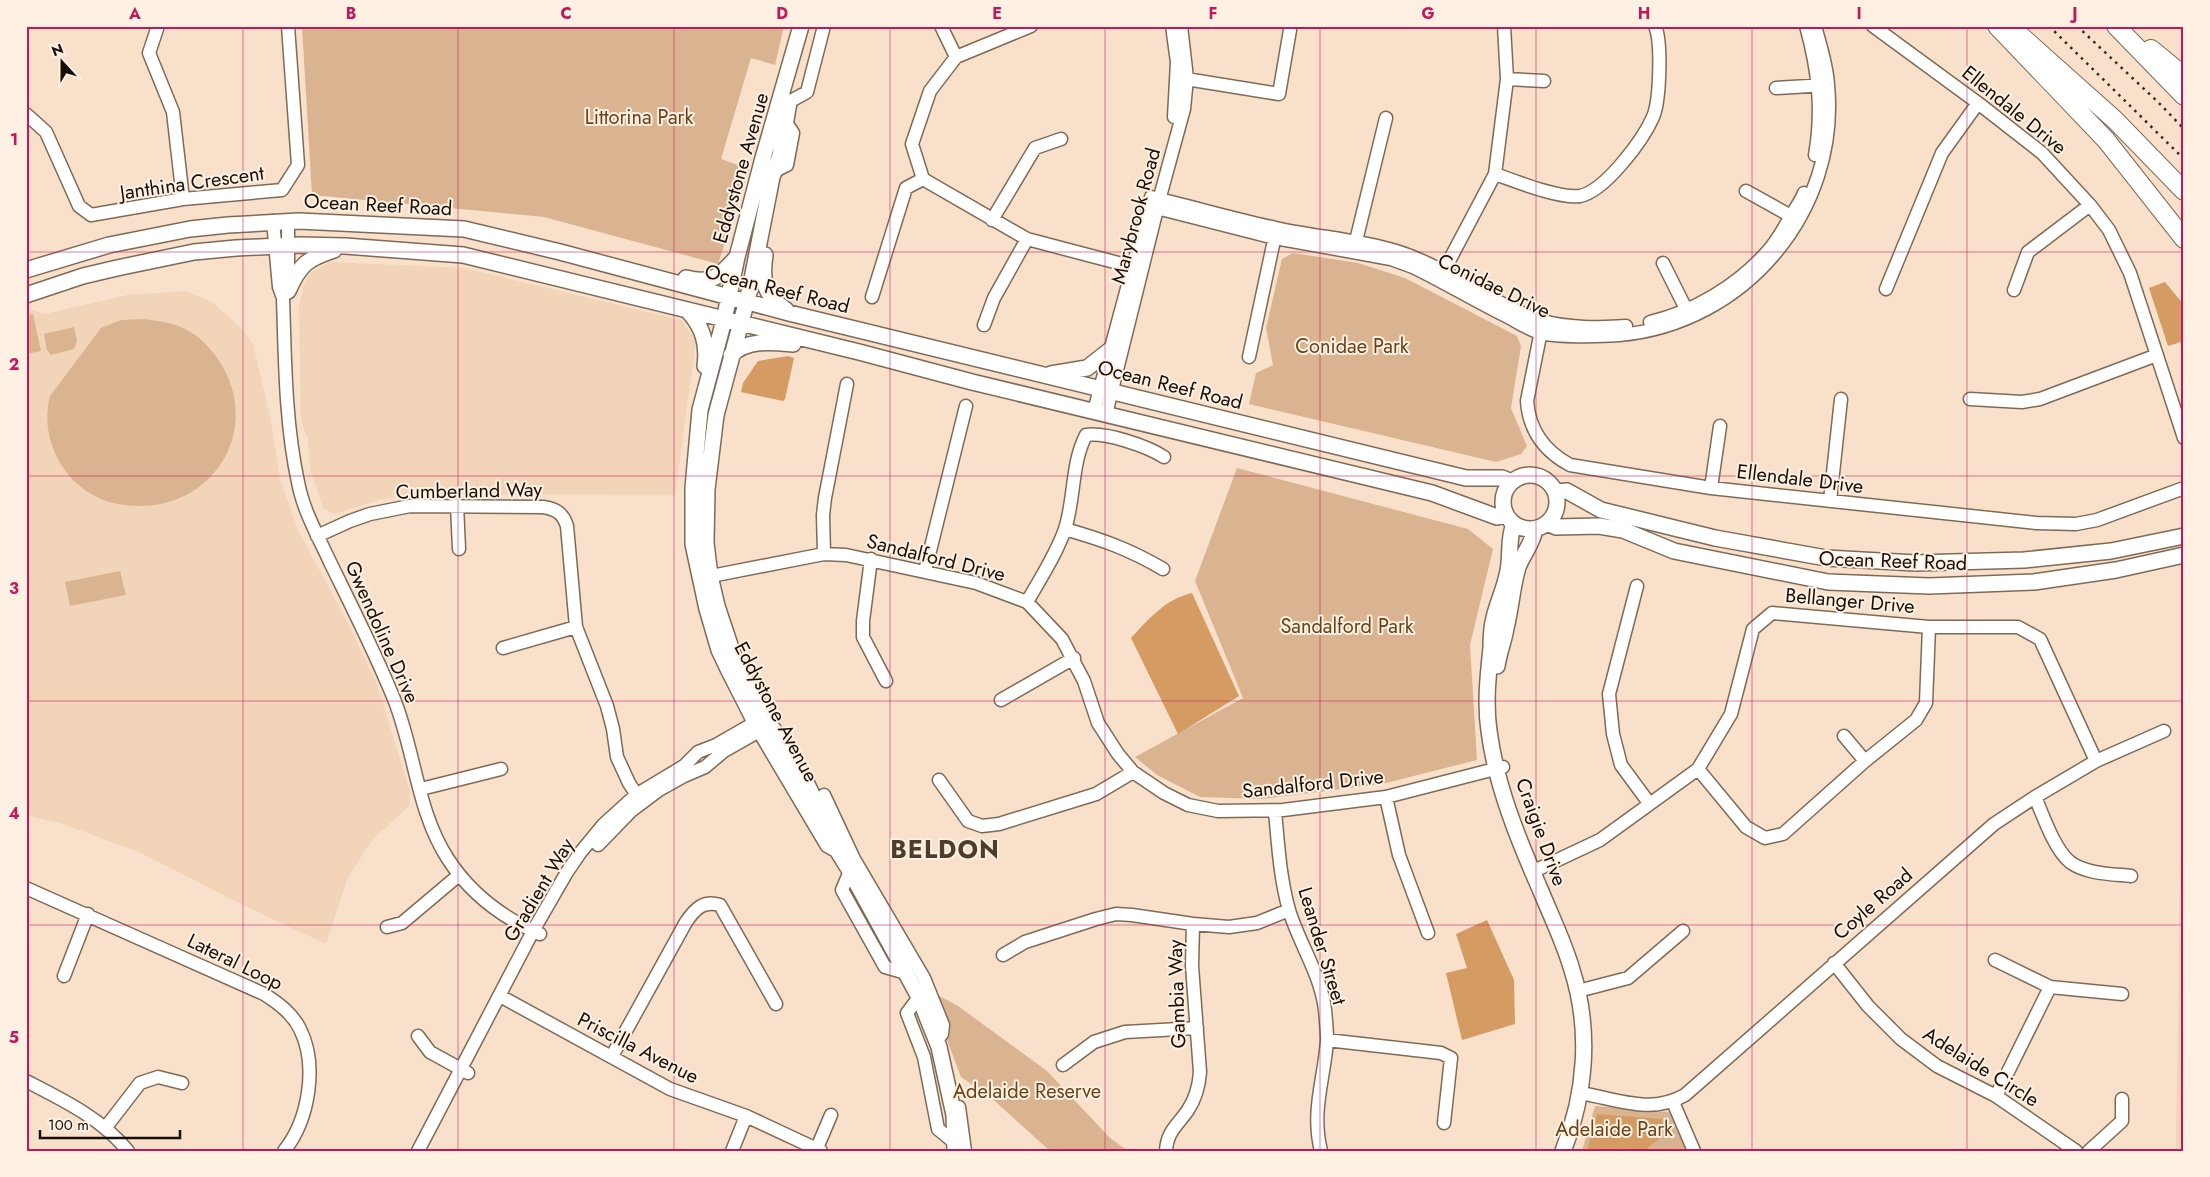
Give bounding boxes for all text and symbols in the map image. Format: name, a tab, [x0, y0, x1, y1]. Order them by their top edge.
text: A	[128, 2, 141, 25]
text: B	[346, 2, 356, 25]
text: C	[560, 2, 572, 25]
text: D	[776, 2, 788, 25]
text: E	[992, 2, 1002, 25]
text: F	[1209, 2, 1217, 25]
text: G	[1421, 2, 1435, 25]
text: H	[1638, 2, 1650, 25]
text: I	[1856, 2, 1862, 25]
text: J	[2069, 2, 2078, 25]
north arrow	[38, 38, 88, 88]
text: N	[49, 39, 66, 61]
street label: Ellendale Drive	[1955, 59, 2073, 161]
street label: Eddystone Avenue	[706, 89, 776, 247]
park label: Littorina Park	[585, 103, 693, 132]
text: 1	[10, 128, 18, 151]
street label: Marybrook Road	[1104, 145, 1168, 287]
street label: Janthina Crescent	[115, 159, 266, 208]
street label: Ocean Reef Road	[303, 187, 453, 223]
street label: Conidae Drive	[1433, 246, 1555, 326]
street label: Ocean Reef Road	[701, 257, 853, 321]
park label: Conidae Park	[1295, 332, 1409, 361]
text: 2	[9, 353, 19, 376]
street label: Ocean Reef Road	[1094, 353, 1246, 417]
street label: Ellendale Drive	[1735, 457, 1865, 501]
street label: Cumberland Way	[395, 475, 543, 507]
street label: Sandalford Drive	[864, 527, 1008, 589]
street label: Ocean Reef Road	[1818, 544, 1968, 578]
street label: Gwendoline Drive	[338, 556, 426, 708]
text: 3	[9, 577, 19, 600]
street label: Bellanger Drive	[1784, 581, 1916, 621]
park label: Sandalford Park	[1280, 612, 1414, 641]
street label: Eddystone Avenue	[727, 637, 825, 787]
street label: Sandalford Drive	[1241, 762, 1385, 806]
street label: Craigie Drive	[1508, 774, 1574, 890]
text: 4	[8, 802, 20, 825]
district label: BELDON	[890, 831, 1000, 867]
street label: Gradient Way	[497, 833, 581, 947]
street label: Coyle Road	[1827, 861, 1919, 947]
street label: Leander Street	[1290, 884, 1354, 1009]
street label: Lateral Loop	[182, 926, 288, 998]
street label: Gambia Way	[1161, 939, 1193, 1049]
street label: Priscilla Avenue	[572, 1005, 704, 1091]
street label: Adelaide Circle	[1917, 1020, 2045, 1114]
text: 5	[9, 1026, 19, 1049]
park label: Adelaide Reserve	[953, 1077, 1101, 1106]
scale bar	[40, 1107, 180, 1139]
text: 100 m	[48, 1114, 89, 1136]
park label: Adelaide Park	[1555, 1115, 1673, 1144]

